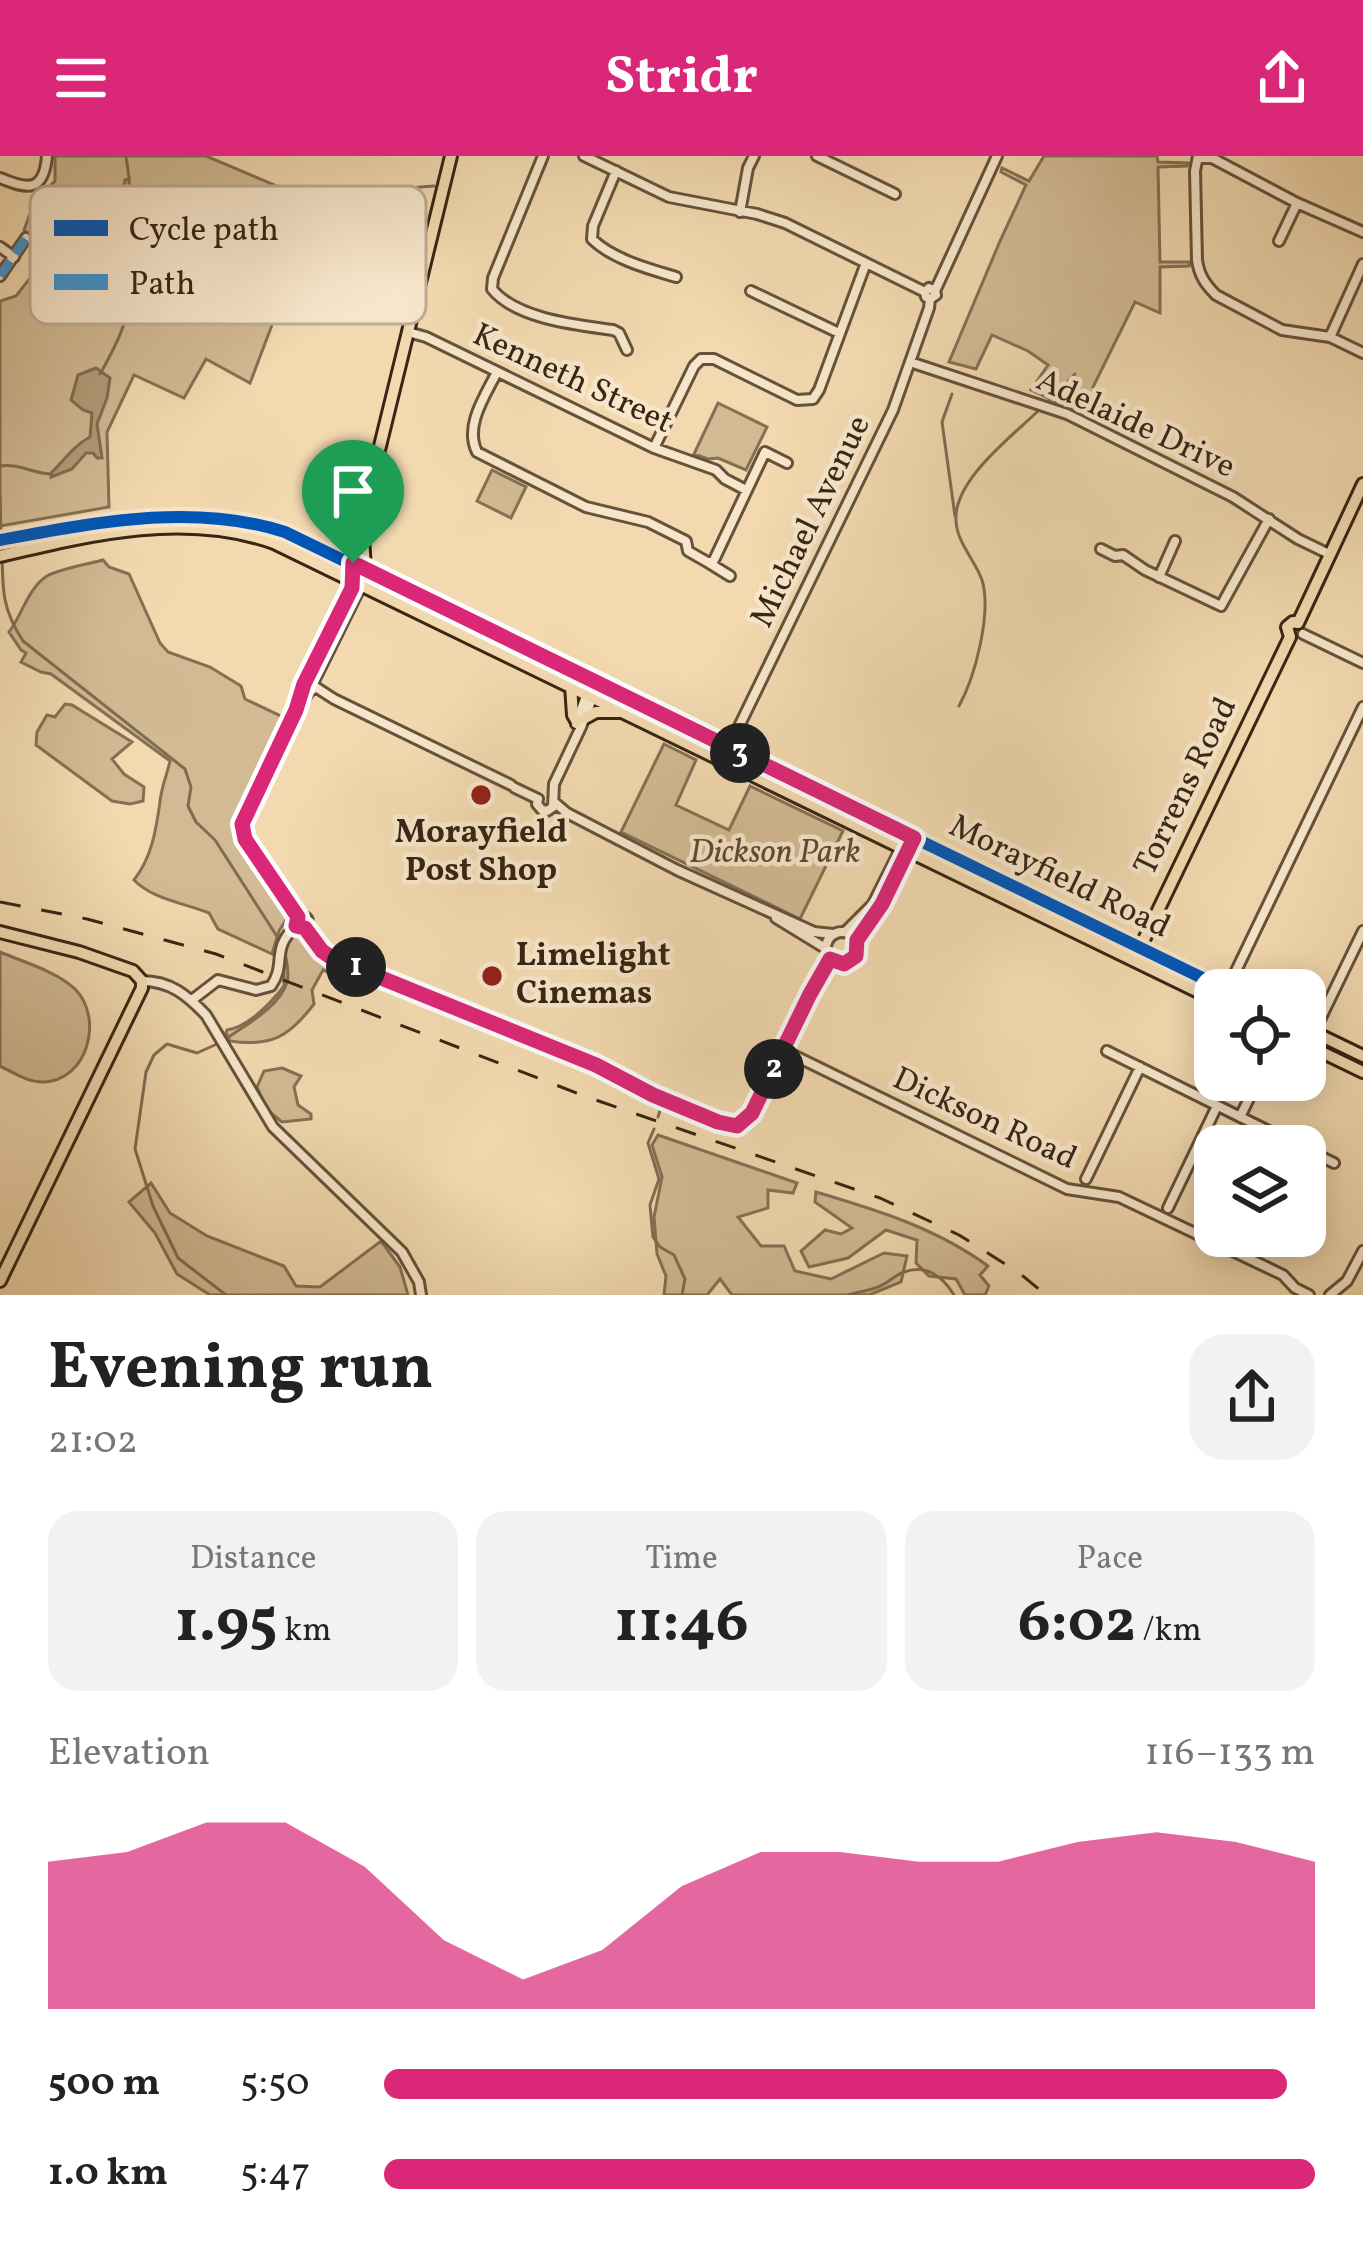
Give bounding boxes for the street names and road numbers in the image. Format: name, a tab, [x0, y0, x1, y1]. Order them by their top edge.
street label: Kenneth Street	[464, 313, 680, 447]
street label: Adelaide Drive	[1028, 359, 1242, 491]
street label: Michael Avenue	[741, 408, 883, 636]
street label: Torrens Road	[1124, 690, 1250, 884]
street label: Morayfield Road	[941, 805, 1177, 951]
street label: Dickson Road	[884, 1057, 1084, 1183]

